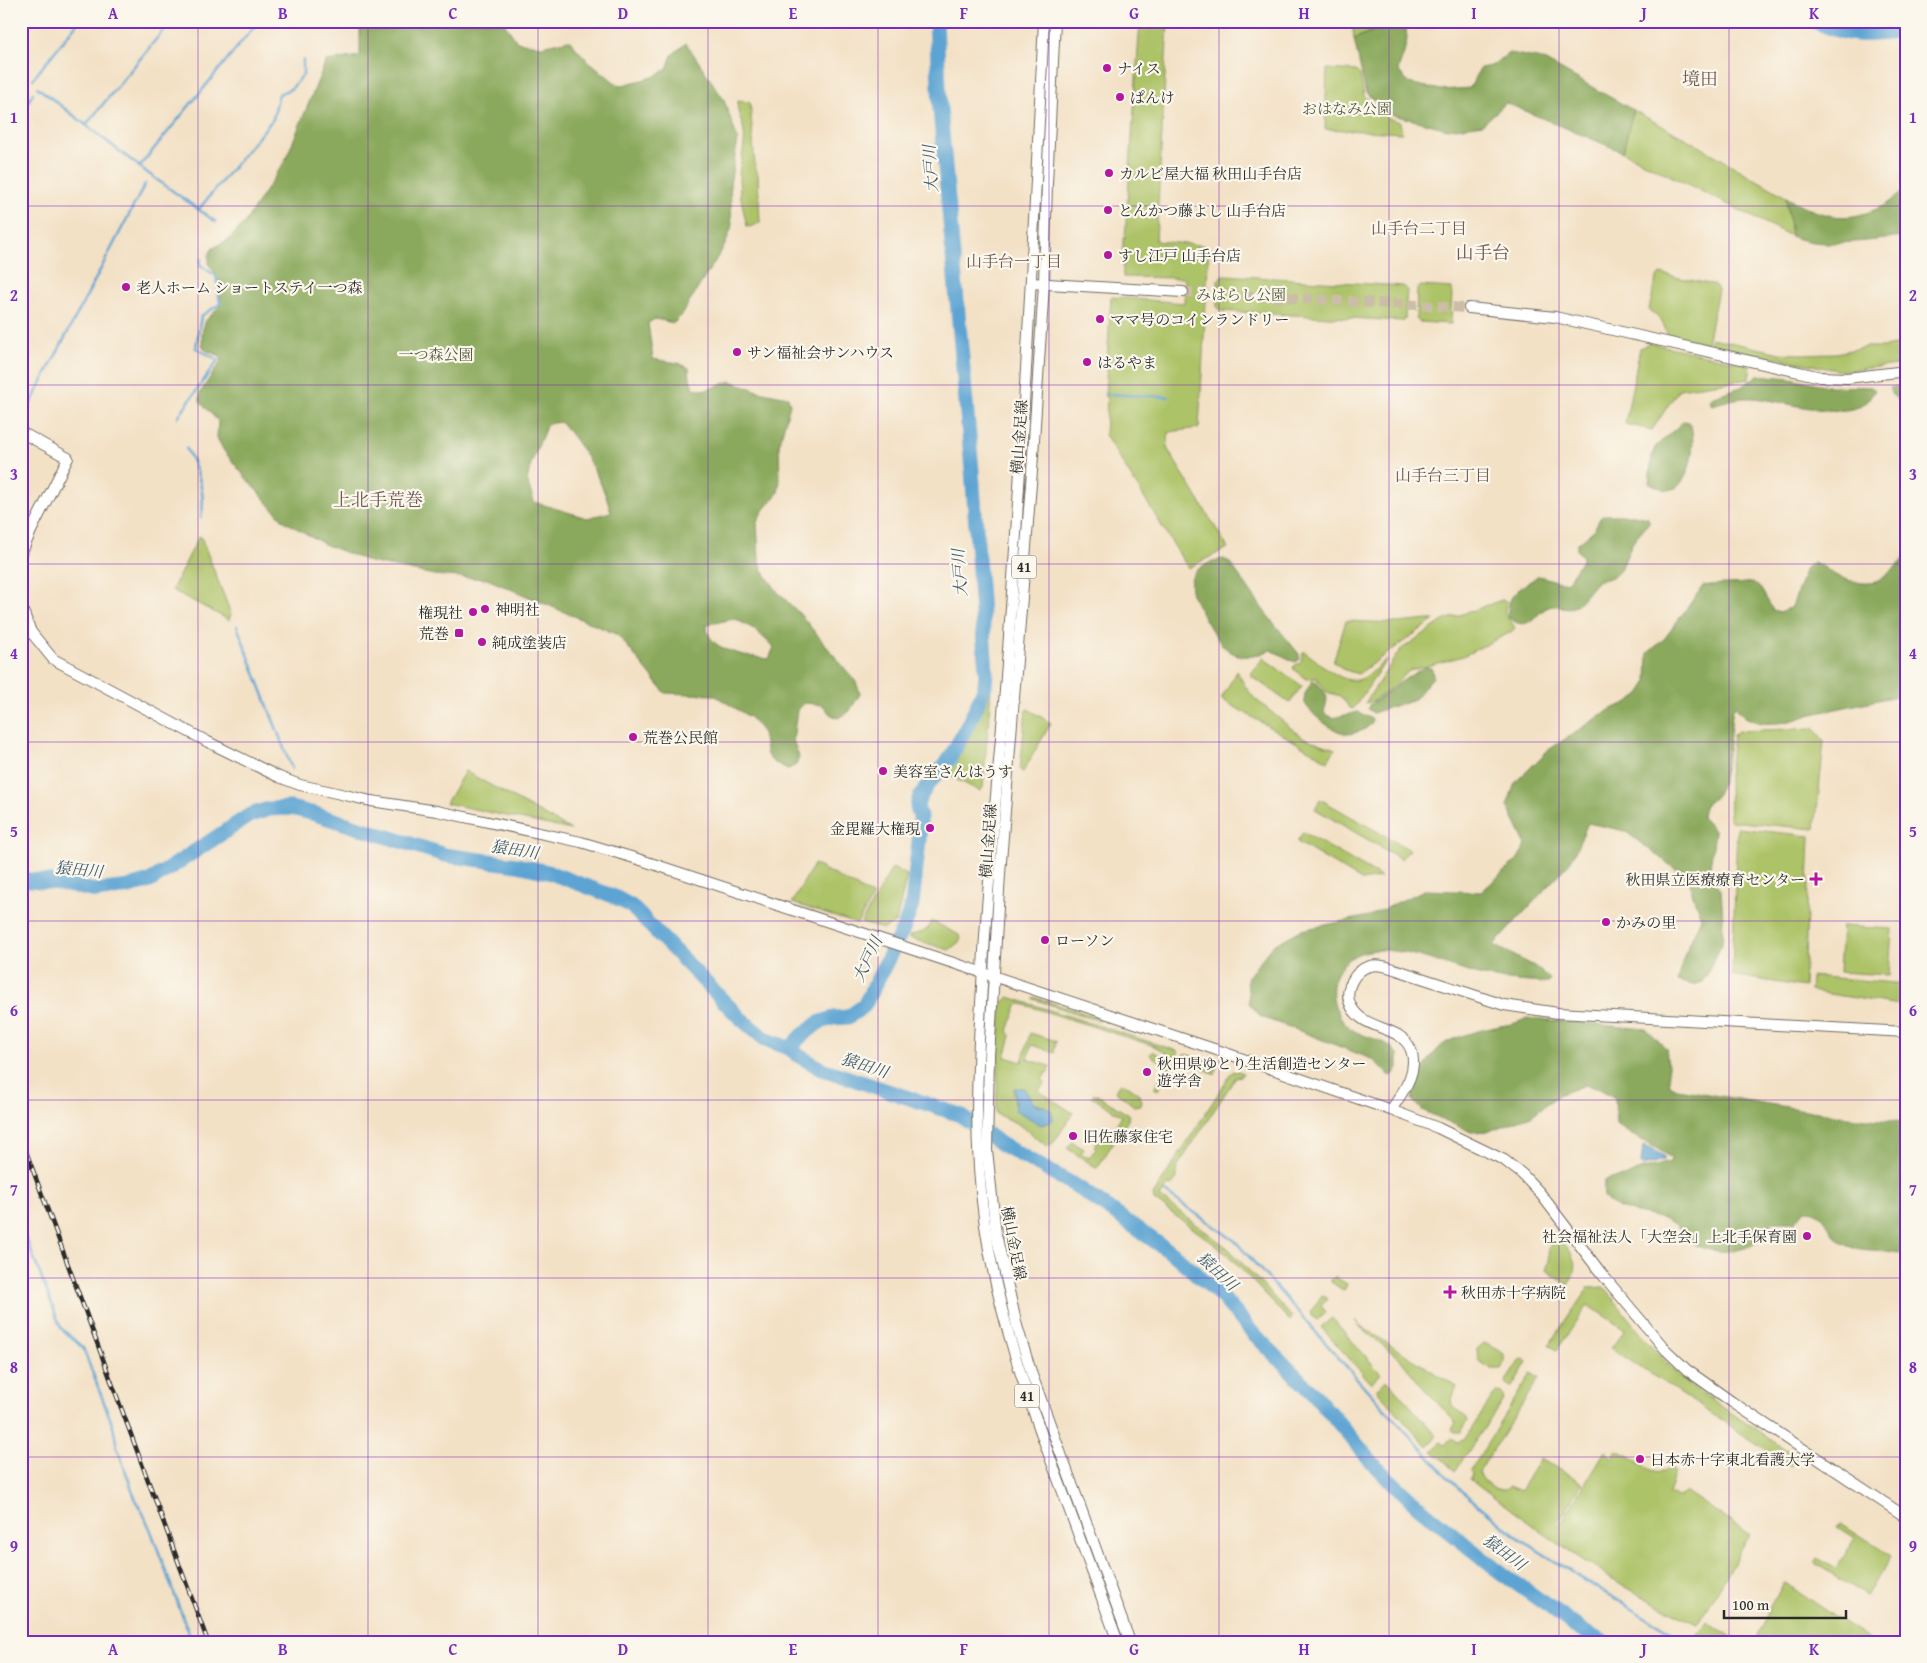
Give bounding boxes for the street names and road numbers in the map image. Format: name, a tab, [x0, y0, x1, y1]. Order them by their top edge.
street label: 横山金足線	[1006, 399, 1032, 475]
road number: 41	[1012, 556, 1036, 578]
street label: 横山金足線	[975, 803, 1001, 879]
street label: 横山金足線	[997, 1204, 1031, 1282]
road number: 41	[1014, 1384, 1040, 1408]

